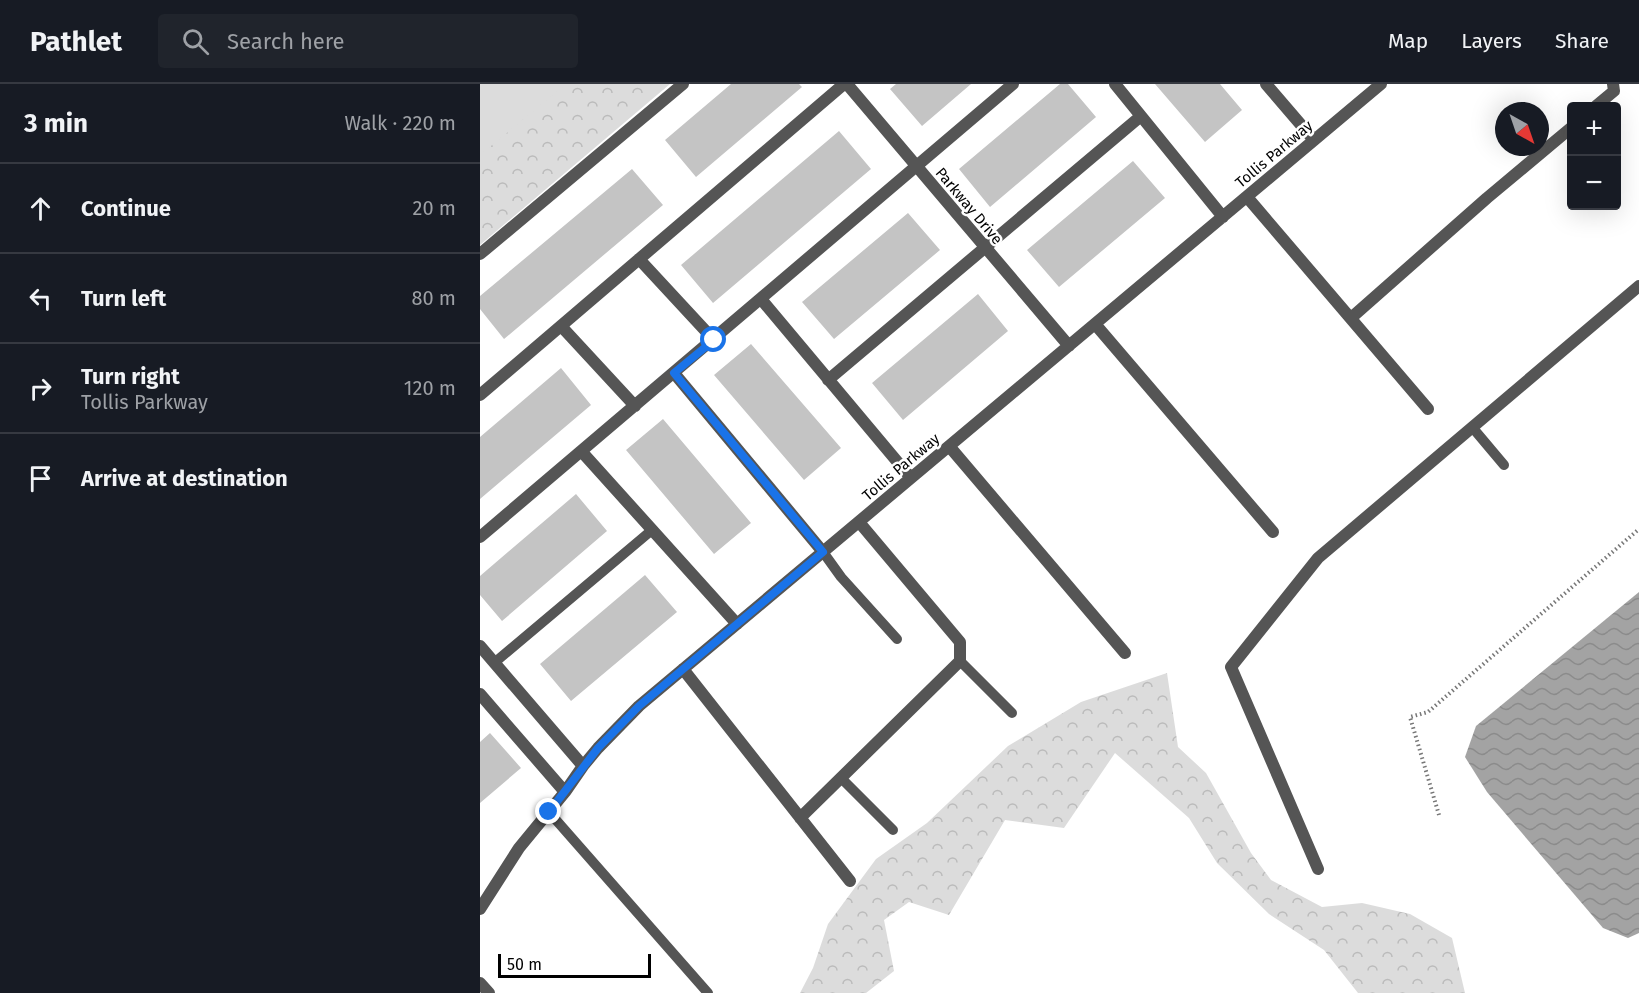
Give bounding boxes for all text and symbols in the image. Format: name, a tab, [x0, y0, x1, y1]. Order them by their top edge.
search box	[158, 14, 578, 68]
text: Pathlet	[30, 25, 122, 58]
icon: search	[179, 25, 212, 58]
text: Search here	[227, 28, 345, 55]
text: Map	[1388, 28, 1428, 54]
text: Layers	[1461, 28, 1522, 54]
text: Share	[1555, 28, 1609, 54]
north arrow	[1495, 102, 1549, 156]
map controls	[1567, 102, 1621, 210]
button: +	[1567, 102, 1621, 156]
text: 3 min	[24, 108, 88, 139]
text: Walk · 220 m	[345, 111, 456, 135]
street label: Tollis Parkway	[1232, 116, 1317, 191]
button: −	[1567, 156, 1621, 210]
street label: Parkway Drive	[932, 164, 1006, 248]
icon: ahead	[24, 192, 57, 225]
text: Continue	[81, 195, 171, 222]
text: 20 m	[413, 196, 456, 220]
icon: left	[24, 282, 57, 315]
text: Turn left	[81, 285, 166, 312]
text: 80 m	[411, 286, 456, 310]
route start	[700, 326, 726, 352]
text: Turn right	[81, 363, 180, 390]
icon: right	[24, 372, 57, 405]
text: 120 m	[404, 376, 456, 400]
text: Tollis Parkway	[81, 390, 208, 414]
street label: Tollis Parkway	[859, 429, 944, 504]
icon: arrive	[24, 462, 57, 495]
text: Arrive at destination	[81, 465, 288, 492]
route end	[535, 798, 561, 824]
scale bar	[498, 951, 651, 978]
text: 50 m	[507, 955, 542, 974]

